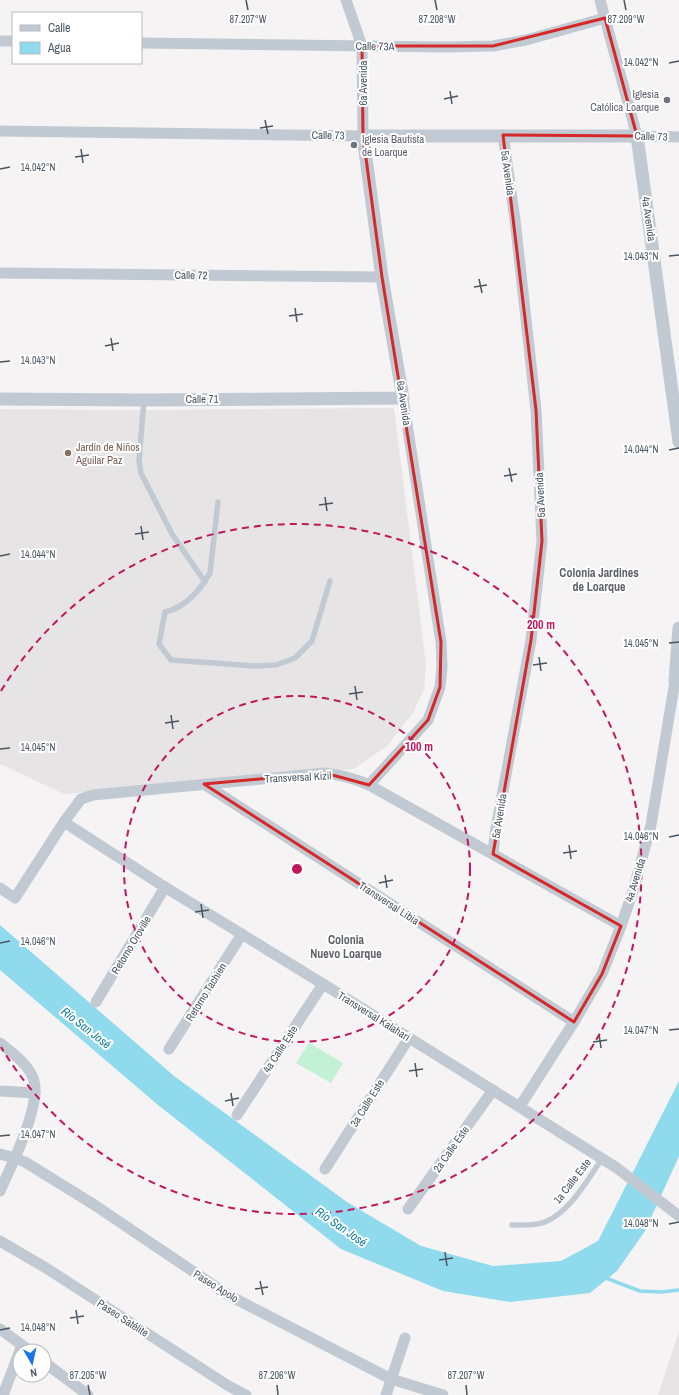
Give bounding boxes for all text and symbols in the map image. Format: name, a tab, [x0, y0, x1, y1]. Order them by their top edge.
legend	[12, 12, 142, 64]
text: 87.207°W	[230, 13, 267, 26]
text: 87.208°W	[419, 13, 456, 26]
text: 87.209°W	[608, 13, 645, 26]
text: Calle	[48, 20, 70, 36]
street label: Calle 73A	[355, 39, 396, 53]
text: Agua	[47, 40, 72, 56]
text: 14.042°N	[624, 56, 659, 69]
street label: 6a Avenida	[356, 61, 370, 106]
place label: Iglesia Católica Loarque	[590, 87, 659, 114]
marker: Iglesia Católica Loarque	[662, 95, 672, 105]
street label: Calle 73	[311, 128, 345, 142]
street label: Calle 73	[634, 128, 668, 144]
place label: Iglesia Bautista de Loarque	[362, 132, 424, 159]
marker: Iglesia Bautista de Loarque	[349, 140, 359, 150]
street label: 5a Avenida	[498, 150, 518, 196]
text: 14.042°N	[21, 161, 56, 174]
street label: 4a Avenida	[639, 196, 659, 242]
text: 14.043°N	[624, 250, 659, 263]
street label: Calle 72	[174, 268, 208, 282]
text: 14.043°N	[21, 354, 56, 367]
street label: 6a Avenida	[394, 380, 414, 426]
street label: Calle 71	[185, 392, 219, 406]
place label: Jardín de Niños Aguilar Paz	[75, 440, 140, 467]
text: 14.044°N	[624, 443, 659, 456]
marker: Jardín de Niños Aguilar Paz	[63, 448, 73, 458]
street label: 5a Avenida	[532, 472, 548, 518]
text: 14.044°N	[21, 548, 56, 561]
district label: Colonia Jardines de Loarque	[559, 565, 639, 595]
text: 200 m	[527, 617, 555, 633]
text: 14.045°N	[624, 637, 659, 650]
text: 100 m	[405, 739, 433, 755]
text: 14.045°N	[21, 741, 56, 754]
street label: Transversal Kizil	[264, 768, 332, 786]
street label: 5a Avenida	[489, 793, 509, 839]
text: 14.046°N	[624, 830, 659, 843]
street label: 4a Avenida	[622, 856, 648, 904]
centre of rings	[290, 862, 304, 876]
street label: Transversal Libia	[356, 878, 422, 928]
street label: Retorno Oroville	[108, 913, 154, 977]
district label: Colonia Nuevo Loarque	[310, 932, 382, 962]
text: 14.046°N	[21, 935, 56, 948]
street label: Retorno Tachien	[183, 960, 229, 1024]
street label: Transversal Kalahari	[335, 988, 413, 1044]
water label: Río San José	[58, 1004, 115, 1053]
street label: 4a Calle Este	[260, 1023, 300, 1075]
text: 14.047°N	[624, 1024, 659, 1037]
street label: 3a Calle Este	[347, 1077, 387, 1129]
street label: 2a Calle Este	[430, 1123, 472, 1175]
text: 14.047°N	[21, 1128, 56, 1141]
street label: 1a Calle Este	[550, 1156, 594, 1206]
water label: Río San José	[312, 1204, 370, 1251]
text: 14.048°N	[624, 1217, 659, 1230]
street label: Paseo Apolo	[191, 1267, 241, 1305]
street label: Paseo Satélite	[95, 1296, 151, 1340]
text: 14.048°N	[21, 1321, 56, 1334]
north arrow	[12, 1343, 52, 1383]
text: N	[29, 1365, 38, 1380]
text: 87.205°W	[70, 1369, 107, 1382]
text: 87.206°W	[259, 1369, 296, 1382]
text: 87.207°W	[448, 1369, 485, 1382]

